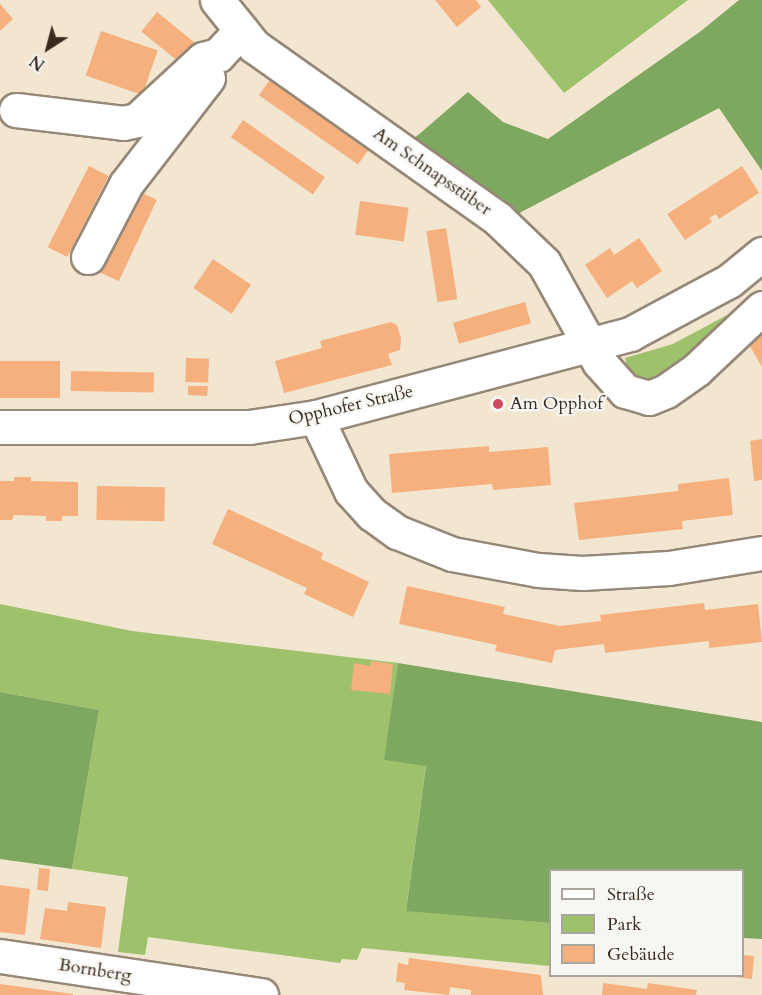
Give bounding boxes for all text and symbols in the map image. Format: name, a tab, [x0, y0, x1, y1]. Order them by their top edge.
north arrow	[18, 18, 78, 78]
text: N	[25, 50, 50, 76]
street label: Am Schnapsstüber	[369, 123, 495, 221]
street label: Opphofer Straße	[287, 381, 415, 431]
place label: Am Opphof	[510, 393, 603, 415]
marker: Am Opphof	[491, 397, 505, 411]
legend	[549, 869, 744, 977]
text: Straße	[607, 882, 655, 907]
text: Park	[607, 912, 642, 937]
text: Gebäude	[607, 942, 675, 967]
street label: Bornberg	[57, 955, 133, 987]

